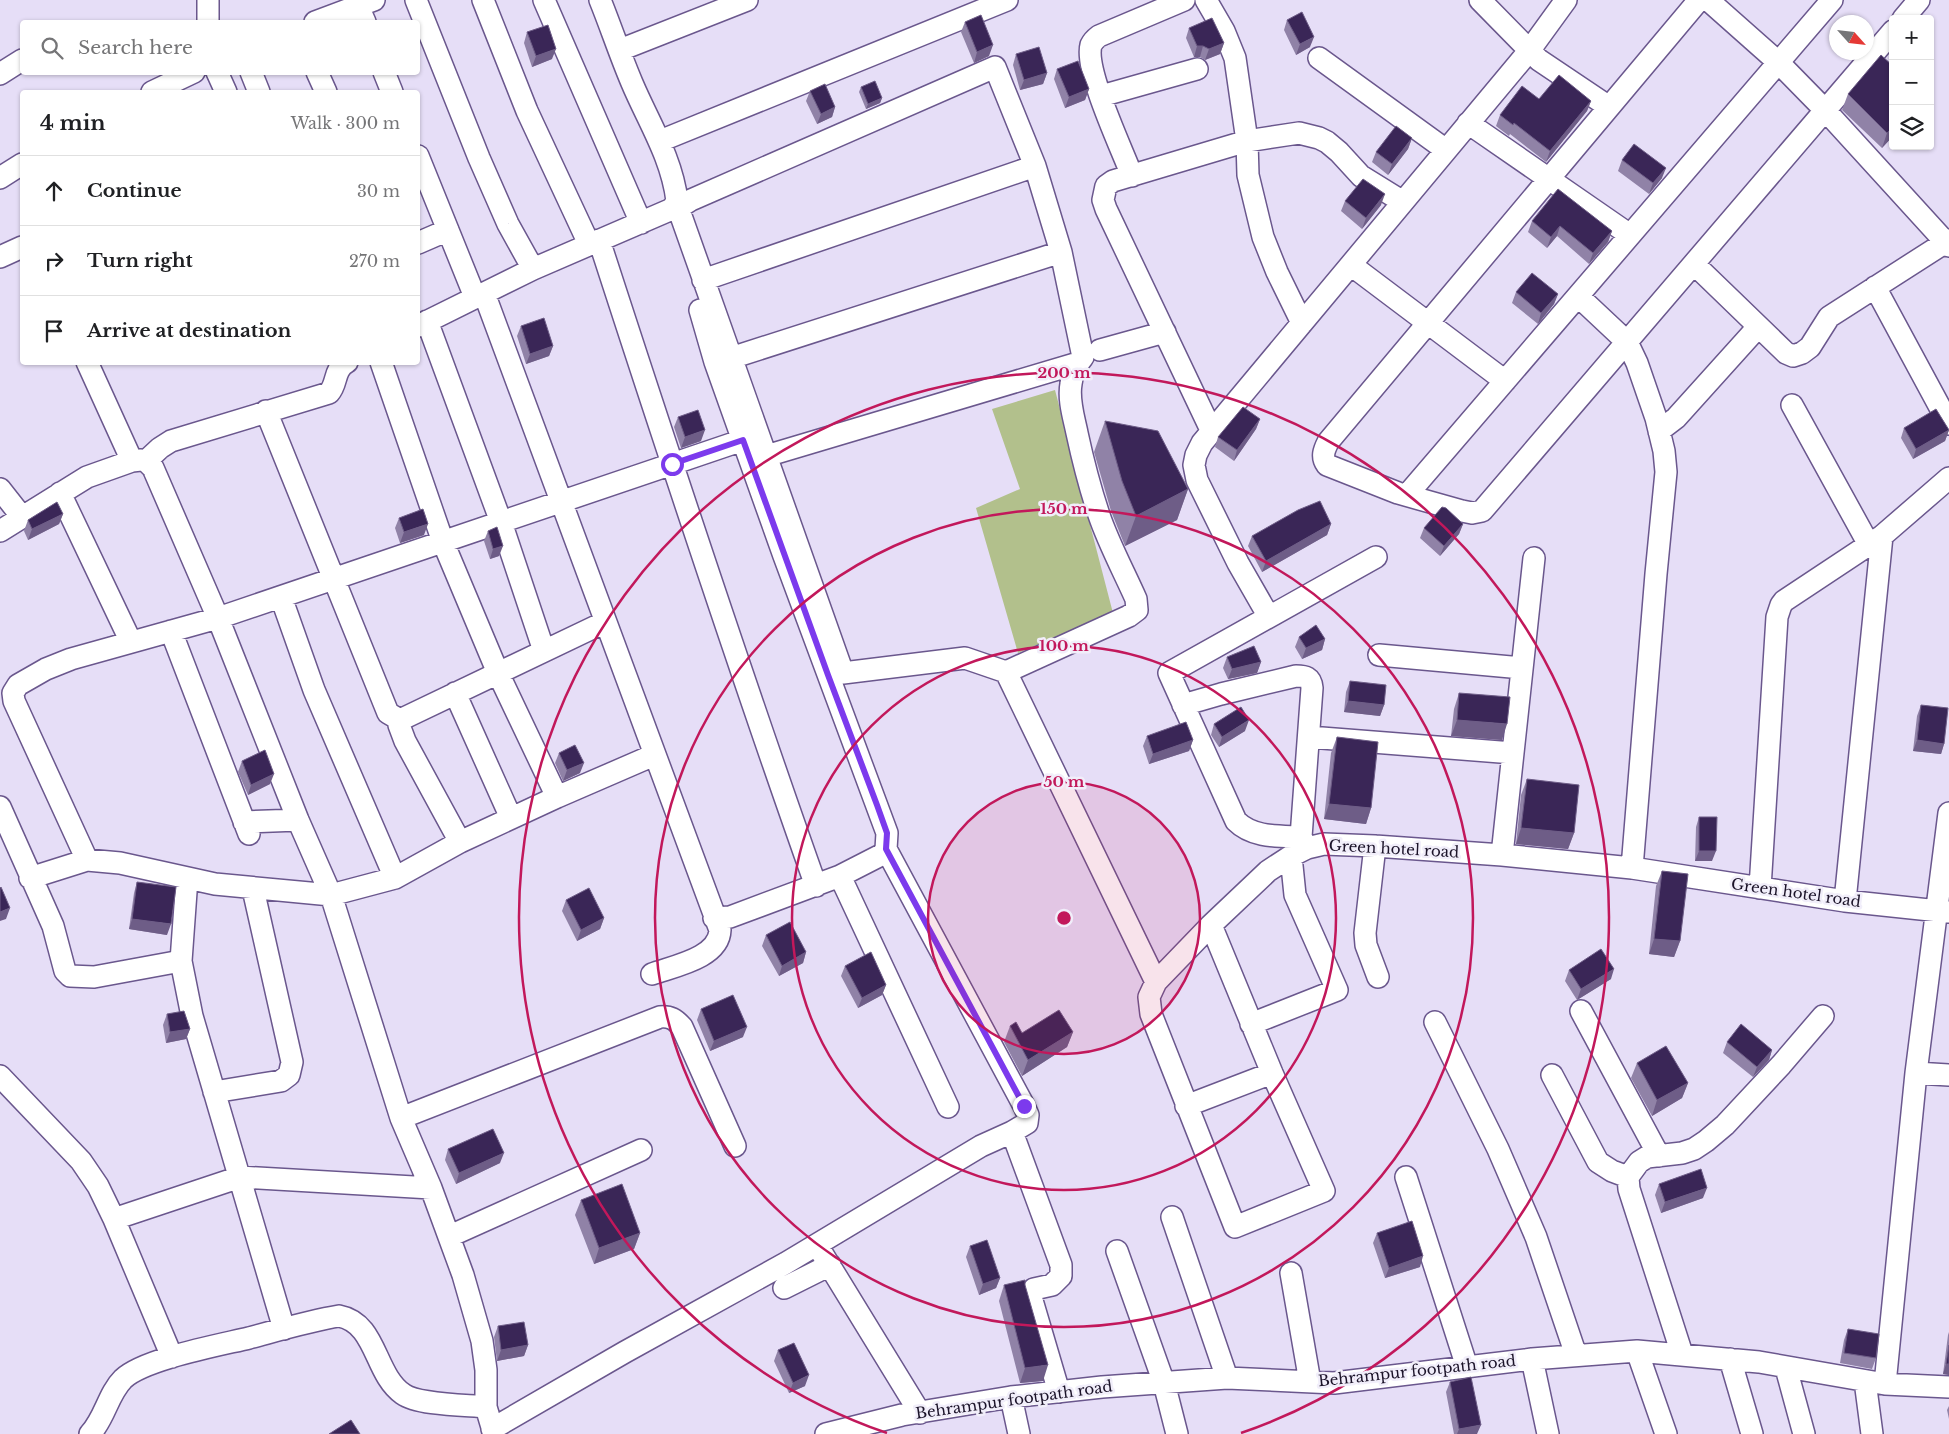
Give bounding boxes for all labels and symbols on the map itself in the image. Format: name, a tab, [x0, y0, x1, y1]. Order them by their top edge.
north arrow	[1829, 15, 1874, 60]
text: 200 m	[1038, 363, 1091, 382]
route start	[661, 453, 684, 476]
text: 150 m	[1040, 499, 1088, 518]
text: 100 m	[1039, 636, 1089, 655]
text: 50 m	[1044, 772, 1085, 791]
street label: Green hotel road	[1328, 836, 1460, 861]
street label: Green hotel road	[1730, 874, 1862, 911]
centre of rings	[1055, 909, 1073, 927]
route end	[1013, 1095, 1036, 1118]
street label: Behrampur footpath road	[1317, 1351, 1517, 1390]
street label: Behrampur footpath road	[914, 1376, 1114, 1423]

